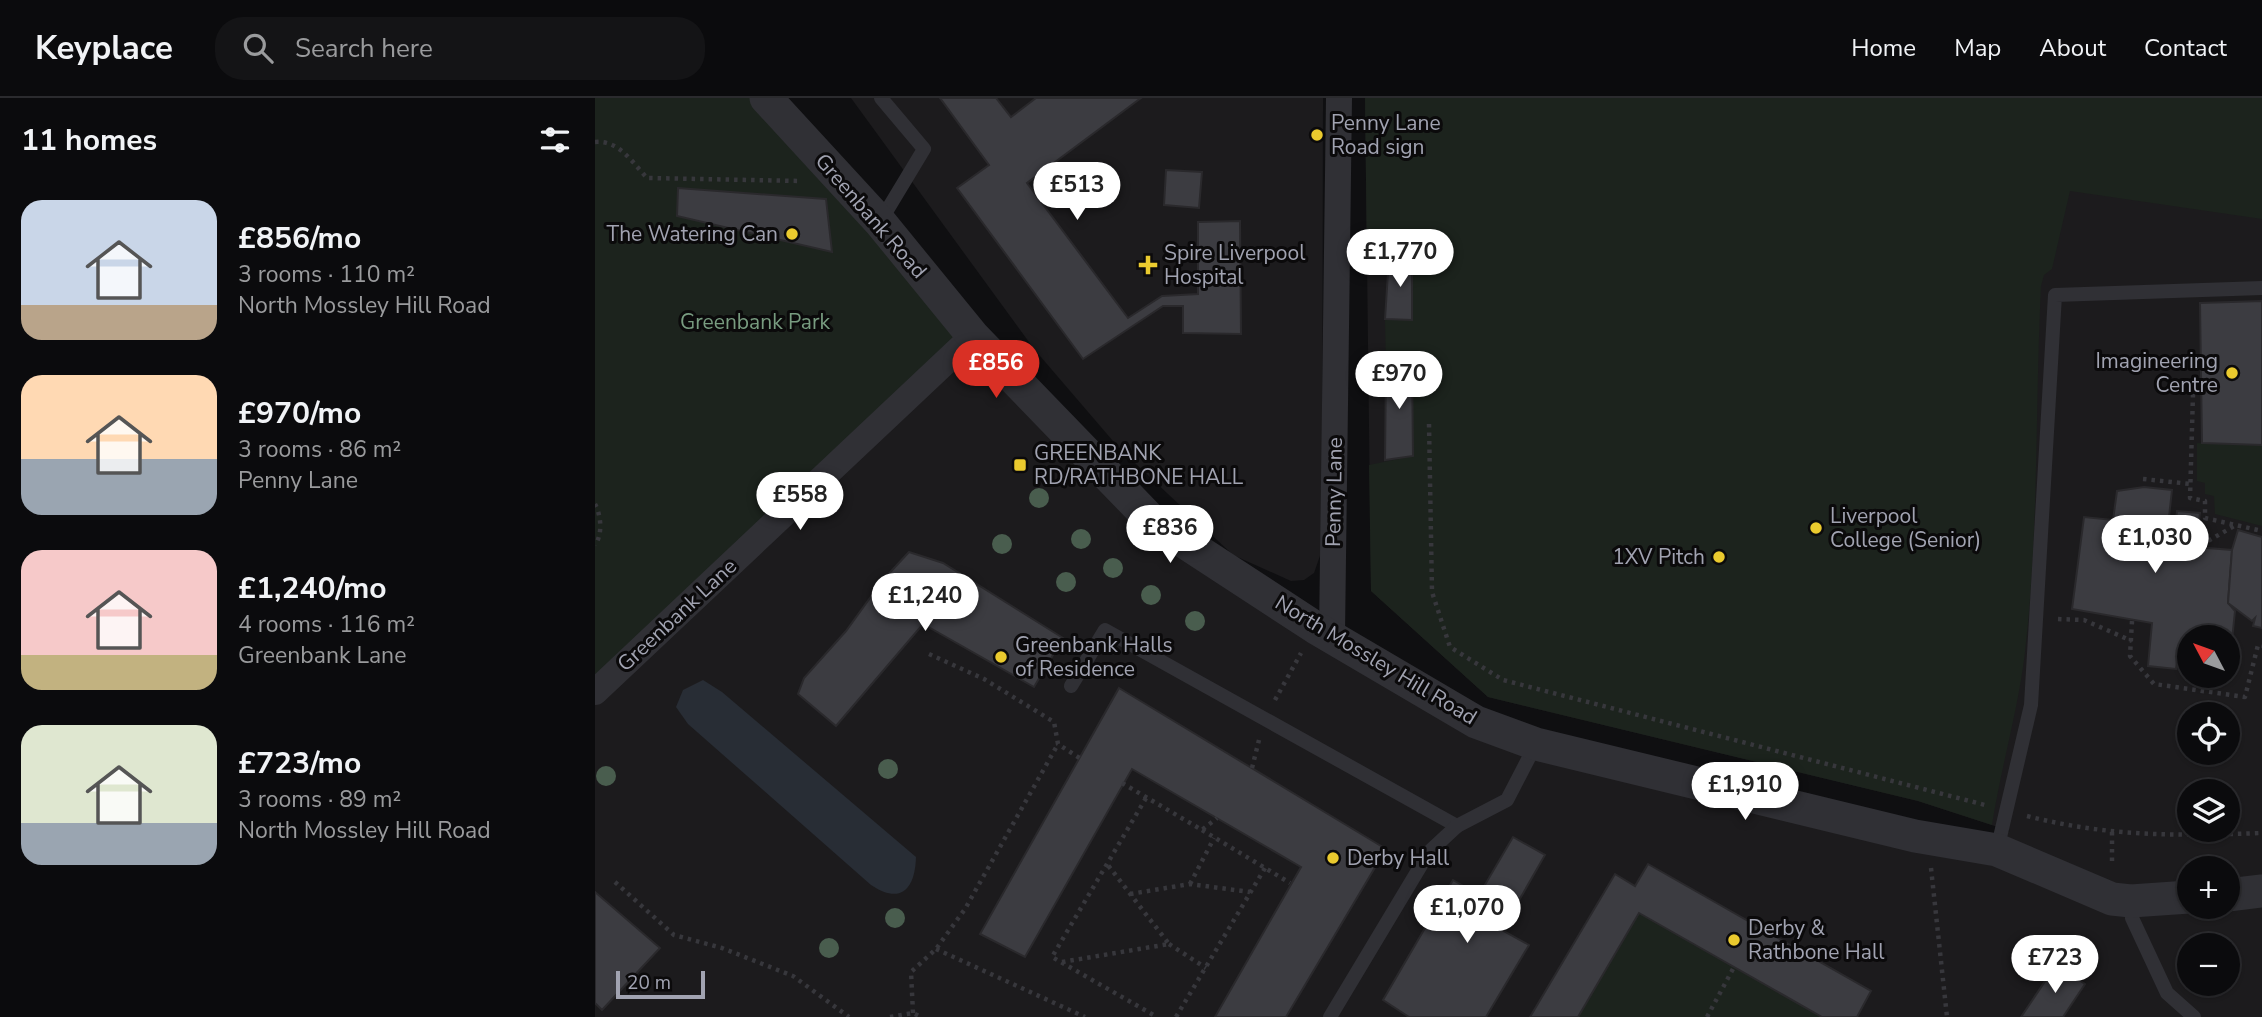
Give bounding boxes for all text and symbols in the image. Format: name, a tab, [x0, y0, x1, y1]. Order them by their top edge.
search box	[215, 17, 705, 80]
text: Keyplace	[35, 26, 173, 71]
icon: search	[239, 29, 277, 67]
text: Search here	[295, 31, 433, 66]
text: Home	[1851, 32, 1916, 64]
text: Map	[1954, 32, 2001, 64]
text: About	[2039, 32, 2106, 64]
text: Contact	[2144, 32, 2227, 64]
place label: Penny Lane Road sign	[1331, 109, 1441, 161]
text: 11 homes	[21, 120, 157, 161]
icon: filters	[536, 121, 574, 159]
marker: Penny Lane Road sign	[1309, 127, 1325, 143]
street label: Greenbank Road	[809, 148, 933, 284]
pin: £513	[1036, 162, 1118, 222]
text: £513	[1049, 169, 1105, 200]
text: £856/mo	[238, 218, 361, 259]
place label: The Watering Can	[607, 220, 778, 248]
marker: The Watering Can	[784, 226, 800, 242]
icon: home	[77, 228, 161, 312]
pin: £1,770	[1343, 230, 1457, 289]
text: £1,770	[1363, 236, 1437, 267]
place label: Spire Liverpool Hospital	[1164, 239, 1306, 291]
marker: Spire Liverpool Hospital	[1138, 255, 1158, 275]
text: 3 rooms · 110 m²	[238, 259, 415, 290]
text: North Mossley Hill Road	[238, 290, 491, 321]
park label: Greenbank Park	[680, 308, 831, 336]
pin: £856	[955, 341, 1037, 400]
text: £856	[968, 347, 1024, 378]
place label: Imagineering Centre	[2095, 347, 2218, 399]
pin: £970	[1358, 352, 1440, 411]
text: £970	[1371, 358, 1427, 389]
marker: Imagineering Centre	[2224, 365, 2240, 381]
text: £970/mo	[238, 393, 361, 434]
icon: home	[77, 403, 161, 487]
text: 3 rooms · 86 m²	[238, 434, 401, 465]
street label: Penny Lane	[1319, 437, 1349, 547]
place label: GREENBANK RD/RATHBONE HALL	[1034, 439, 1244, 491]
marker: GREENBANK RD/RATHBONE HALL	[1012, 457, 1028, 473]
text: Penny Lane	[238, 465, 358, 496]
pin: £558	[759, 472, 841, 532]
text: £558	[772, 479, 828, 510]
place label: Liverpool College (Senior)	[1830, 502, 1981, 554]
pin: £836	[1129, 505, 1211, 565]
text: £836	[1142, 512, 1198, 543]
pin: £1,030	[2098, 516, 2212, 575]
marker: Liverpool College (Senior)	[1808, 520, 1824, 536]
text: £1,030	[2118, 522, 2192, 553]
place label: 1XV Pitch	[1612, 543, 1705, 571]
marker: 1XV Pitch	[1711, 549, 1727, 565]
street label: Greenbank Lane	[611, 552, 743, 678]
text: £1,240/mo	[238, 568, 387, 609]
pin: £1,240	[868, 574, 982, 633]
icon: home	[77, 578, 161, 662]
text: £1,240	[888, 580, 962, 611]
street label: North Mossley Hill Road	[1270, 589, 1482, 731]
text: 4 rooms · 116 m²	[238, 609, 415, 640]
north arrow	[2177, 625, 2240, 688]
map controls	[2177, 625, 2240, 996]
place label: Greenbank Halls of Residence	[1015, 631, 1173, 683]
text: Greenbank Lane	[238, 640, 406, 671]
marker: Greenbank Halls of Residence	[993, 649, 1009, 665]
button: locate	[2177, 702, 2240, 765]
text: £723/mo	[238, 743, 361, 784]
icon: home	[77, 753, 161, 837]
pin: £1,910	[1688, 762, 1802, 822]
text: £1,910	[1708, 769, 1782, 800]
button: layers	[2177, 779, 2240, 842]
text: 3 rooms · 89 m²	[238, 784, 401, 815]
text: North Mossley Hill Road	[238, 815, 491, 846]
place label: Derby Hall	[1347, 844, 1450, 872]
marker: Derby Hall	[1325, 850, 1341, 866]
button: +	[2177, 856, 2240, 919]
pin: £1,070	[1410, 886, 1524, 945]
text: £1,070	[1430, 892, 1504, 923]
place label: Derby & Rathbone Hall	[1748, 914, 1885, 966]
marker: Derby & Rathbone Hall	[1726, 932, 1742, 948]
button: −	[2177, 933, 2240, 996]
pin: £723	[2014, 936, 2096, 995]
text: £723	[2027, 942, 2083, 973]
scale bar	[616, 968, 705, 1000]
text: 20 m	[627, 970, 671, 996]

